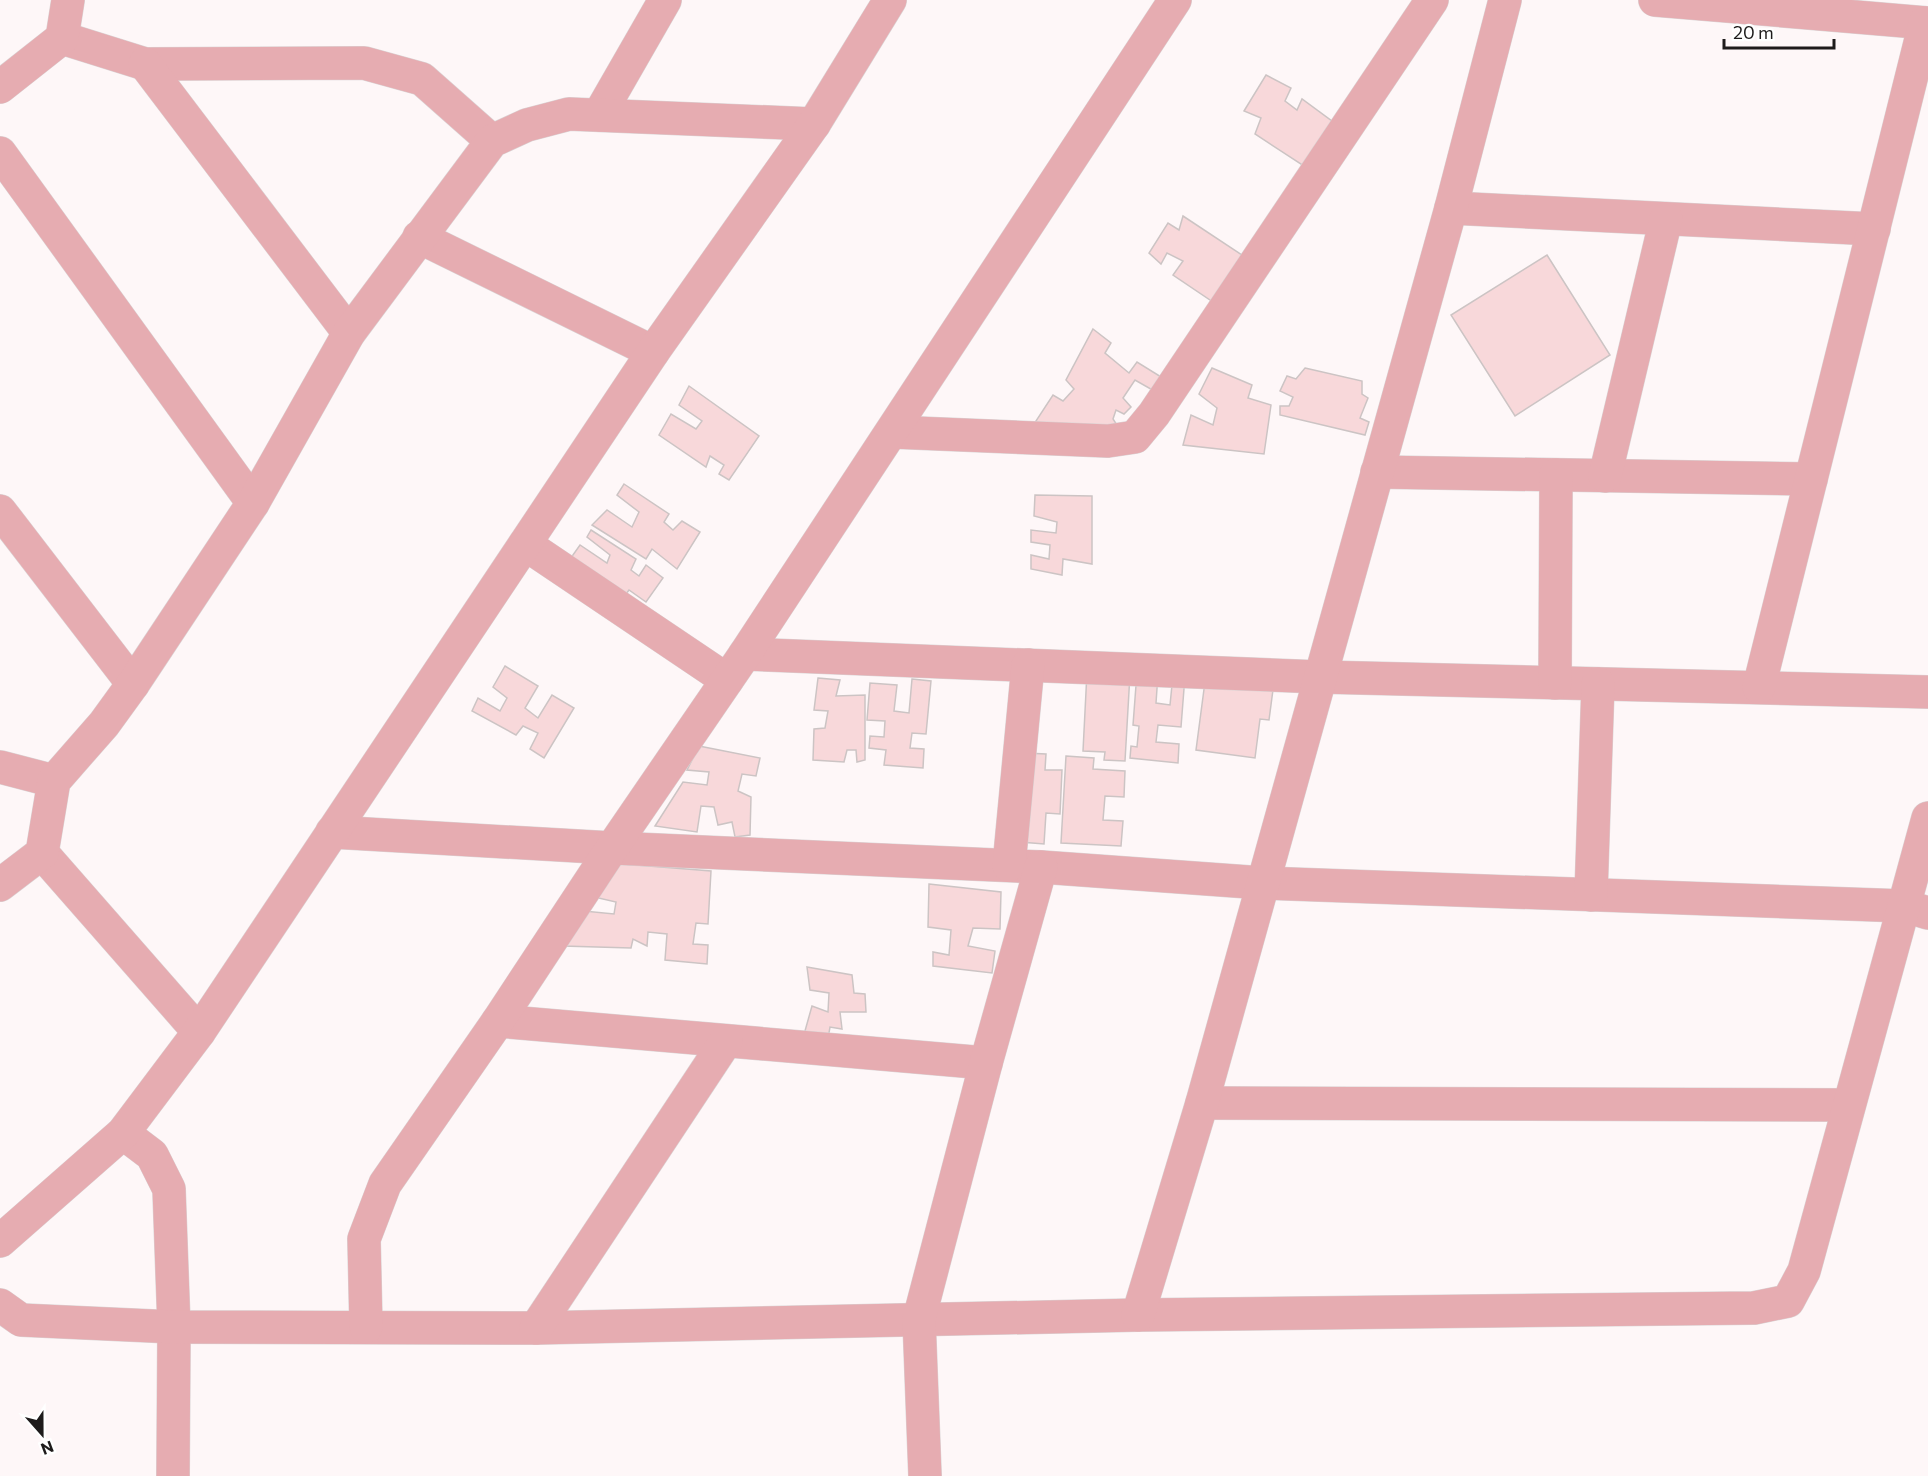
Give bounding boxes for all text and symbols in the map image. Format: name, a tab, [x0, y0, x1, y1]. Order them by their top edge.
scale bar	[1724, 12, 1834, 50]
text: 20 m	[1733, 21, 1774, 43]
north arrow	[12, 1404, 72, 1464]
text: N	[39, 1437, 57, 1459]

